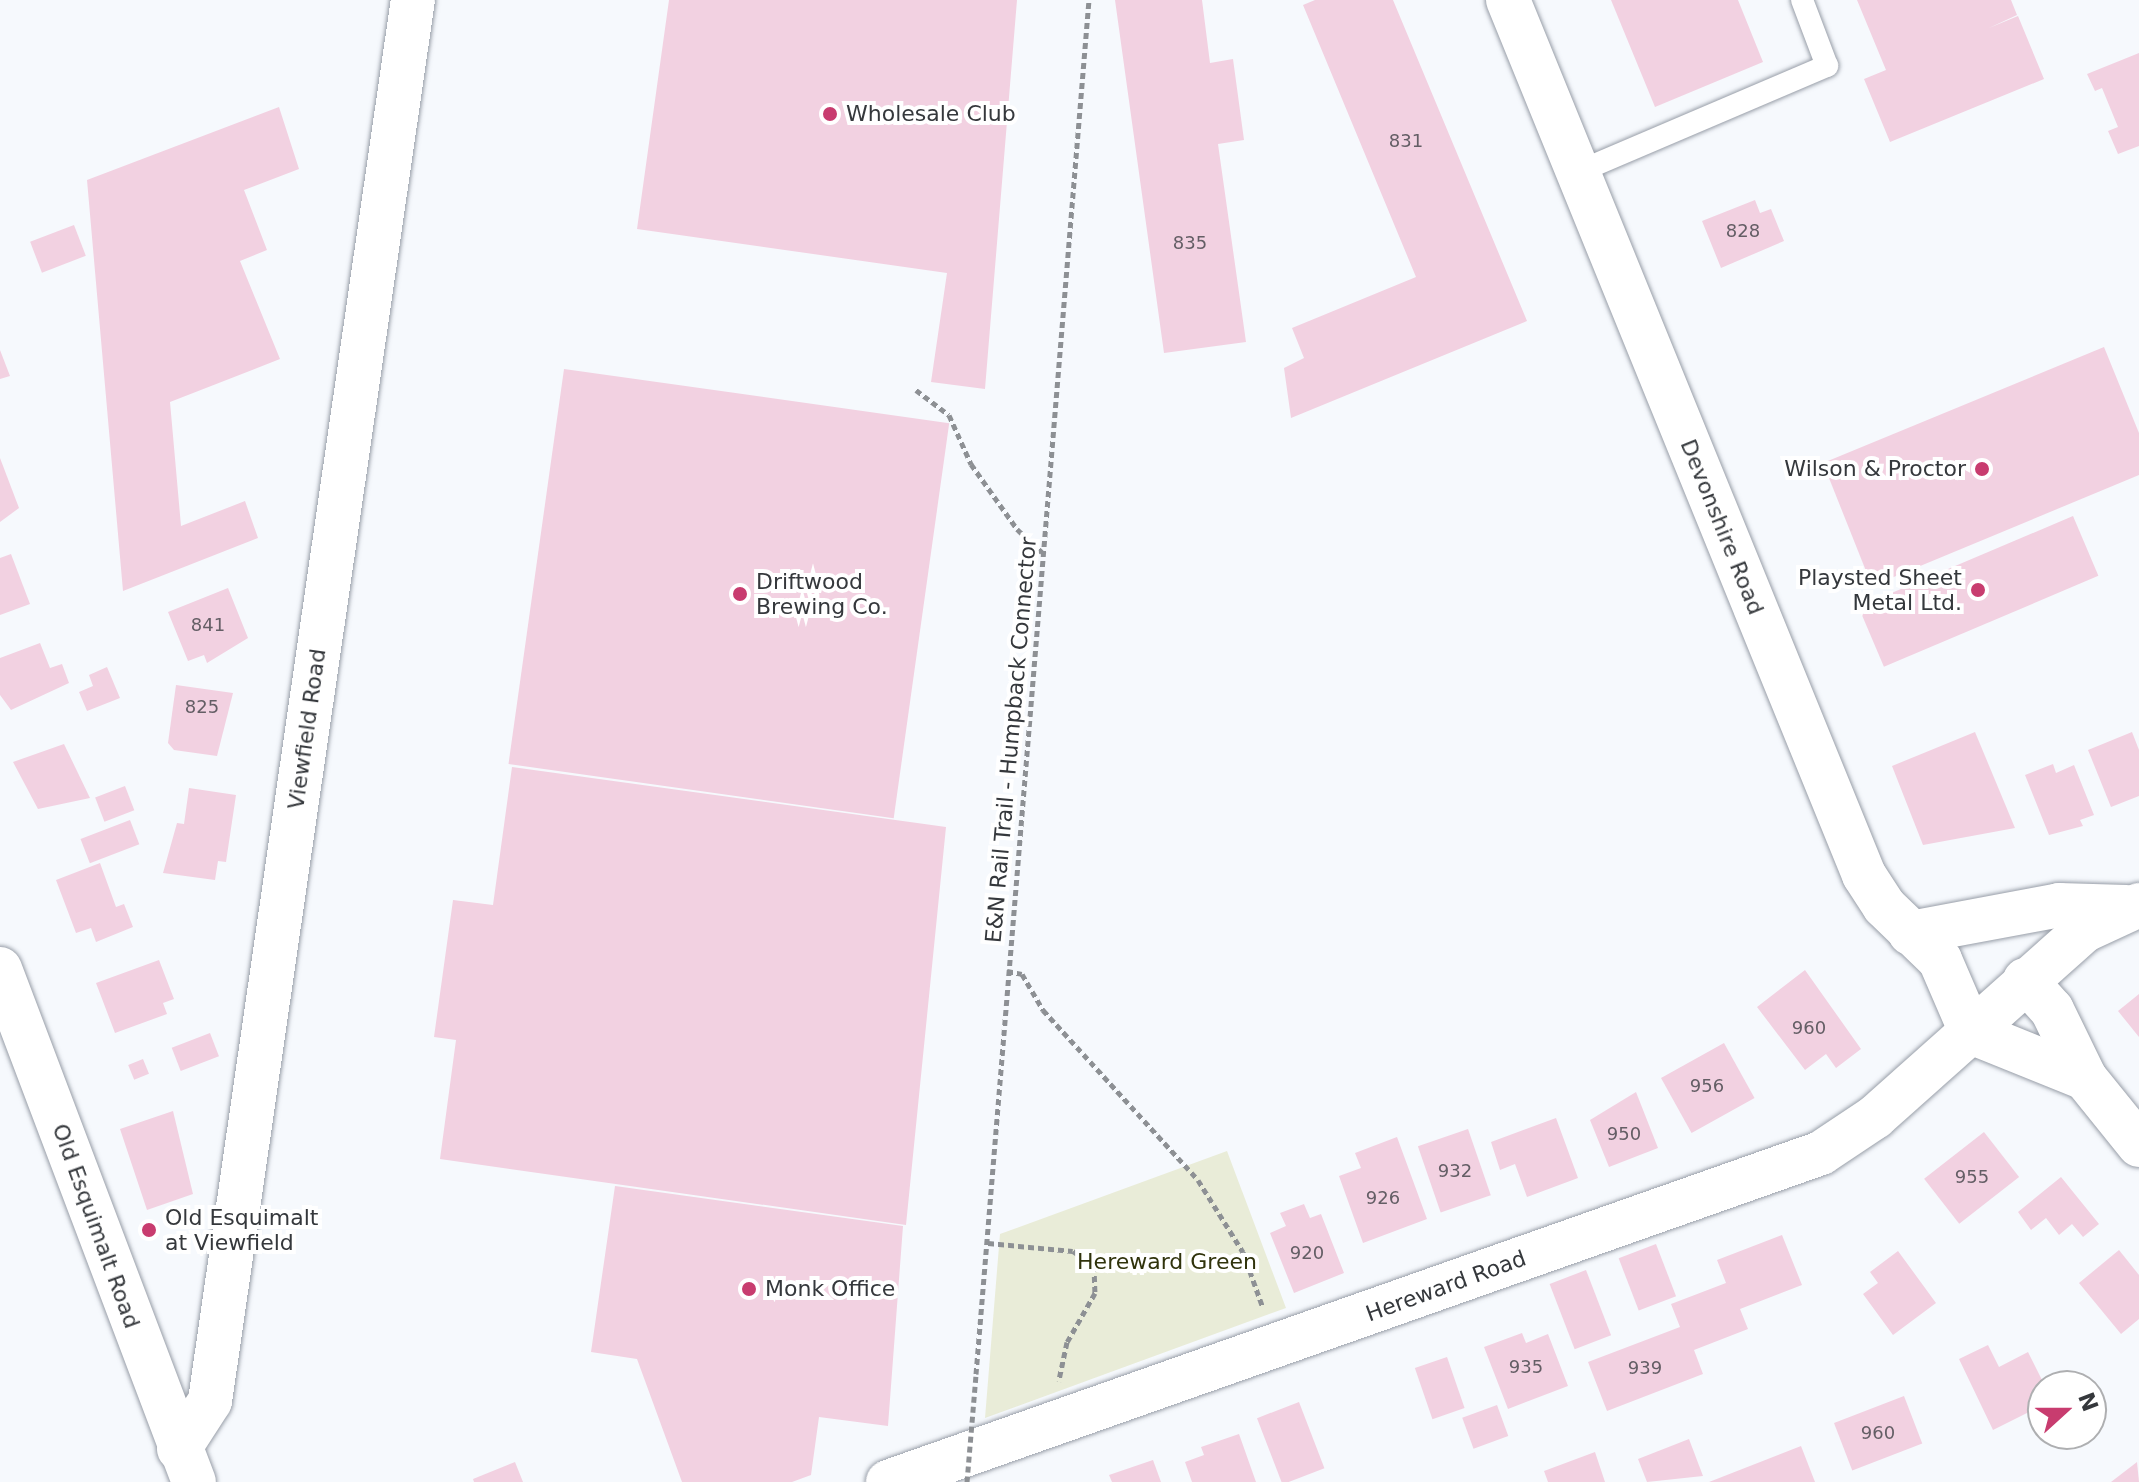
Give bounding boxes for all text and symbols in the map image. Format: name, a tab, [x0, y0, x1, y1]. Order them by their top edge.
place label: Wholesale Club	[846, 101, 1016, 127]
marker: Wholesale Club	[821, 105, 839, 123]
house number: 831	[1389, 130, 1423, 152]
house number: 828	[1726, 220, 1760, 242]
house number: 835	[1173, 232, 1207, 254]
street label: Devonshire Road	[1675, 435, 1769, 619]
place label: Wilson & Proctor	[1784, 456, 1966, 482]
marker: Wilson & Proctor	[1973, 460, 1991, 478]
street label: E&N Rail Trail - Humpback Connector	[980, 536, 1042, 944]
place label: Playsted Sheet Metal Ltd.	[1798, 564, 1962, 616]
place label: Driftwood Brewing Co.	[756, 568, 888, 620]
marker: Playsted Sheet Metal Ltd.	[1969, 581, 1987, 599]
marker: Driftwood Brewing Co.	[731, 585, 749, 603]
house number: 841	[191, 614, 225, 636]
street label: Viewfield Road	[283, 647, 331, 811]
house number: 825	[185, 696, 219, 718]
house number: 960	[1792, 1017, 1826, 1039]
house number: 956	[1690, 1075, 1724, 1097]
street label: Old Esquimalt Road	[47, 1120, 145, 1332]
house number: 950	[1607, 1123, 1641, 1145]
house number: 932	[1438, 1160, 1472, 1182]
house number: 955	[1955, 1166, 1989, 1188]
house number: 926	[1366, 1187, 1400, 1209]
place label: Old Esquimalt at Viewfield	[165, 1204, 318, 1256]
marker: Old Esquimalt at Viewfield	[140, 1221, 158, 1239]
house number: 920	[1290, 1242, 1324, 1264]
street label: Hereward Road	[1362, 1245, 1530, 1327]
park label: Hereward Green	[1077, 1249, 1257, 1275]
place label: Monk Office	[765, 1276, 895, 1302]
marker: Monk Office	[740, 1280, 758, 1298]
house number: 935	[1509, 1356, 1543, 1378]
house number: 939	[1628, 1357, 1662, 1379]
north arrow	[2027, 1370, 2107, 1450]
text: N	[2073, 1389, 2103, 1415]
house number: 960	[1861, 1422, 1895, 1444]

